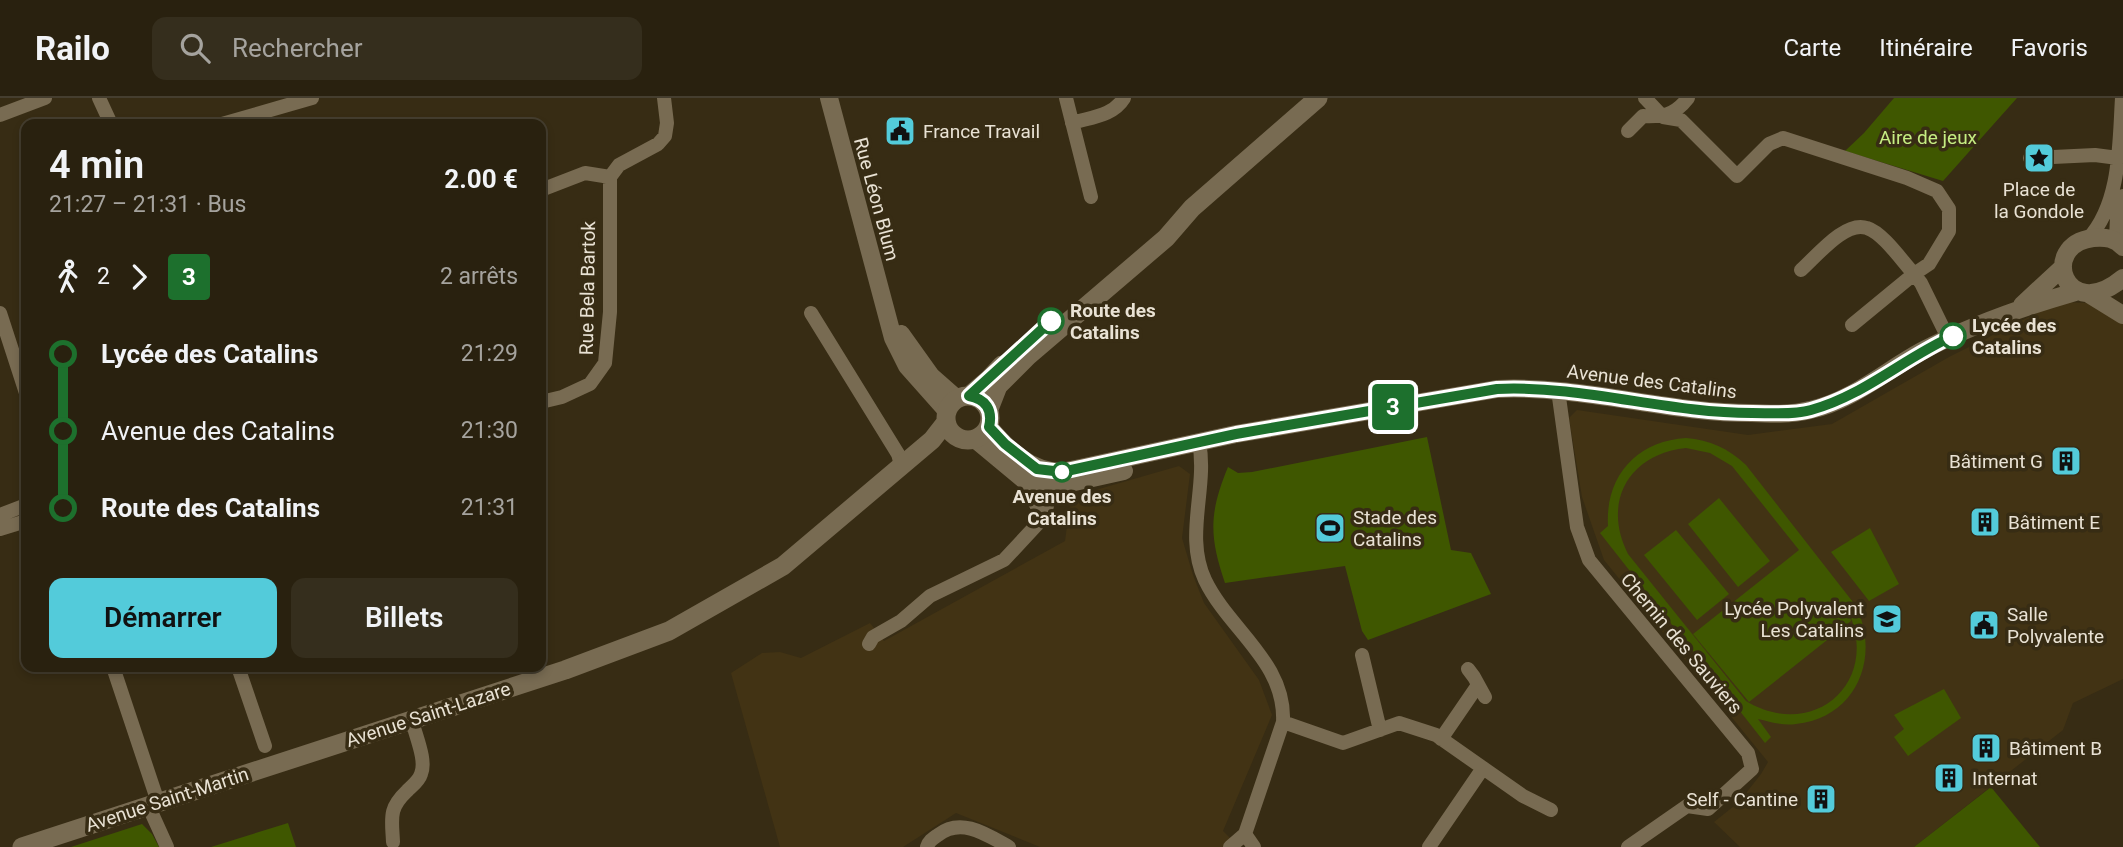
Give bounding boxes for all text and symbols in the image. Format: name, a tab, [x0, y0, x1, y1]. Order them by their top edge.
search box	[152, 17, 642, 80]
text: Railo	[35, 29, 110, 68]
icon: search	[176, 29, 214, 67]
text: Rechercher	[232, 33, 363, 63]
text: Carte	[1783, 34, 1841, 62]
text: Itinéraire	[1879, 34, 1973, 62]
text: Favoris	[2011, 34, 2088, 62]
public building icon: France Travail	[883, 114, 917, 148]
place label: France Travail	[923, 120, 1040, 143]
park label: Aire de jeux	[1879, 126, 1978, 149]
street label: Rue Léon Blum	[849, 135, 904, 263]
place icon: Place de la Gondole	[2022, 141, 2056, 175]
text: 4 min	[49, 143, 144, 187]
text: 2.00 €	[444, 164, 518, 194]
place label: Place de la Gondole	[1994, 178, 2084, 223]
text: 21:27 – 21:31 · Bus	[49, 191, 246, 218]
street label: Rue Bela Bartok	[575, 220, 600, 355]
icon: walk	[49, 258, 87, 296]
icon: forward	[120, 258, 158, 296]
text: 2	[97, 263, 110, 290]
text: 3	[182, 263, 196, 291]
text: 2 arrêts	[440, 263, 518, 290]
place label: Route des Catalins	[1070, 299, 1156, 344]
marker: Route des Catalins	[1038, 308, 1064, 334]
place label: Lycée des Catalins	[1972, 314, 2057, 359]
marker: Lycée des Catalins	[1940, 323, 1966, 349]
text: Lycée des Catalins	[101, 339, 318, 369]
text: 21:29	[461, 340, 518, 367]
street label: Avenue des Catalins	[1566, 360, 1738, 403]
line badge: 3	[1370, 384, 1416, 430]
text: 3	[1386, 393, 1400, 421]
text: Avenue des Catalins	[101, 416, 335, 446]
text: 21:30	[461, 417, 518, 444]
building icon: Bâtiment G	[2049, 444, 2083, 478]
place label: Bâtiment G	[1949, 450, 2043, 473]
marker: Avenue des Catalins	[1052, 462, 1072, 482]
place label: Avenue des Catalins	[1012, 485, 1112, 530]
text: Route des Catalins	[101, 493, 320, 523]
text: 21:31	[461, 494, 518, 521]
building icon: Bâtiment E	[1968, 505, 2002, 539]
place label: Stade des Catalins	[1353, 506, 1437, 551]
sports icon: Stade des Catalins	[1313, 511, 1347, 545]
place label: Bâtiment E	[2008, 511, 2100, 534]
street label: Chemin des Sauviers	[1616, 568, 1747, 718]
button: Démarrer	[49, 578, 277, 658]
button: Billets	[291, 578, 518, 658]
place label: Lycée Polyvalent Les Catalins	[1724, 597, 1864, 642]
school or university icon: Lycée Polyvalent Les Catalins	[1870, 602, 1904, 636]
place label: Salle Polyvalente	[2007, 603, 2104, 648]
public building icon: Salle Polyvalente	[1967, 608, 2001, 642]
street label: Avenue Saint-Lazare	[343, 677, 513, 752]
building icon: Bâtiment B	[1969, 731, 2003, 765]
place label: Bâtiment B	[2009, 737, 2102, 760]
building icon: Internat	[1932, 761, 1966, 795]
street label: Avenue Saint-Martin	[83, 762, 252, 837]
place label: Internat	[1972, 767, 2037, 790]
building icon: Self - Cantine	[1804, 782, 1838, 816]
place label: Self - Cantine	[1686, 788, 1798, 811]

